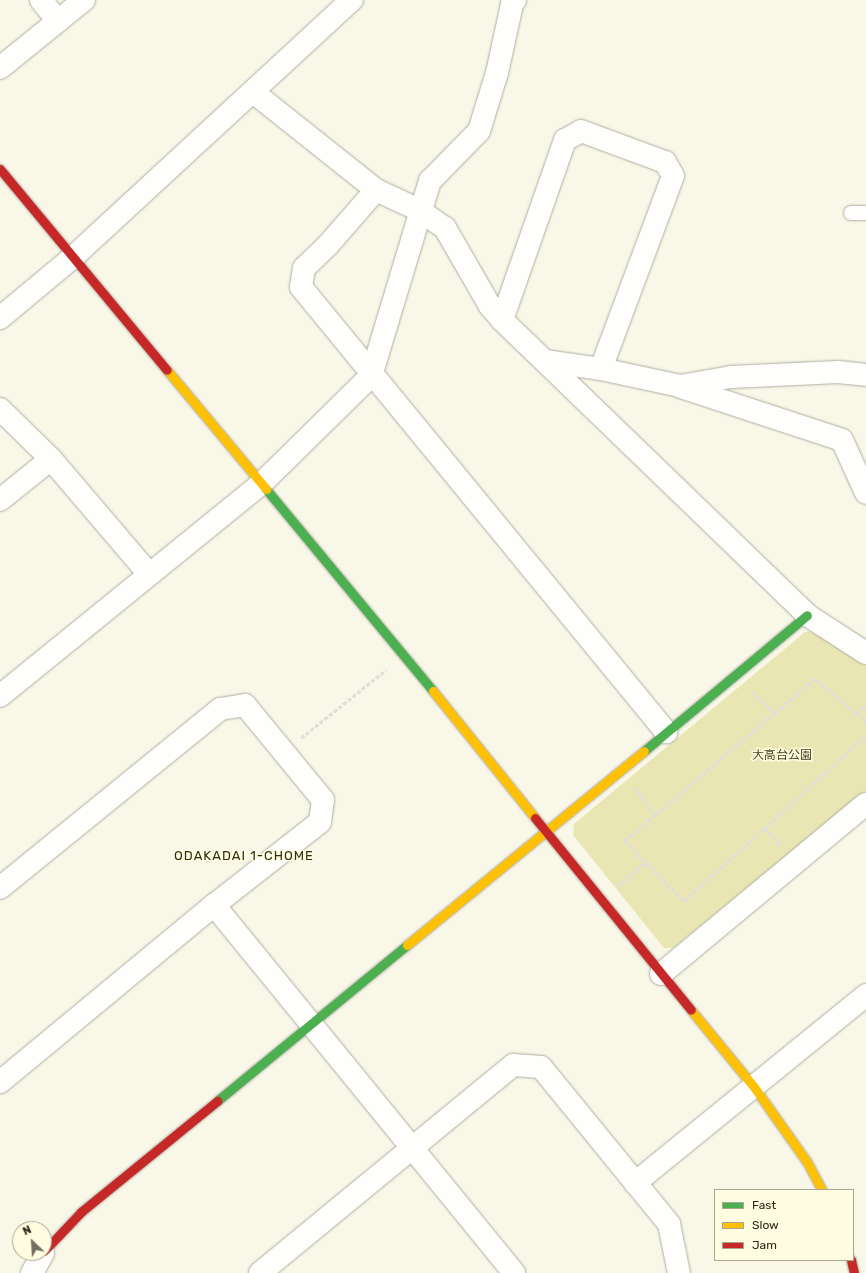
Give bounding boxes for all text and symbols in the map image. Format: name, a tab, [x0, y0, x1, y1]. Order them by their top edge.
park label: 大高台公園	[752, 749, 812, 763]
district label: ODAKADAI 1-CHOME	[174, 848, 314, 864]
legend	[714, 1189, 854, 1261]
text: Fast	[752, 1198, 776, 1212]
text: Slow	[752, 1218, 779, 1232]
north arrow	[12, 1221, 52, 1261]
text: N	[21, 1223, 33, 1238]
text: Jam	[752, 1238, 777, 1252]

